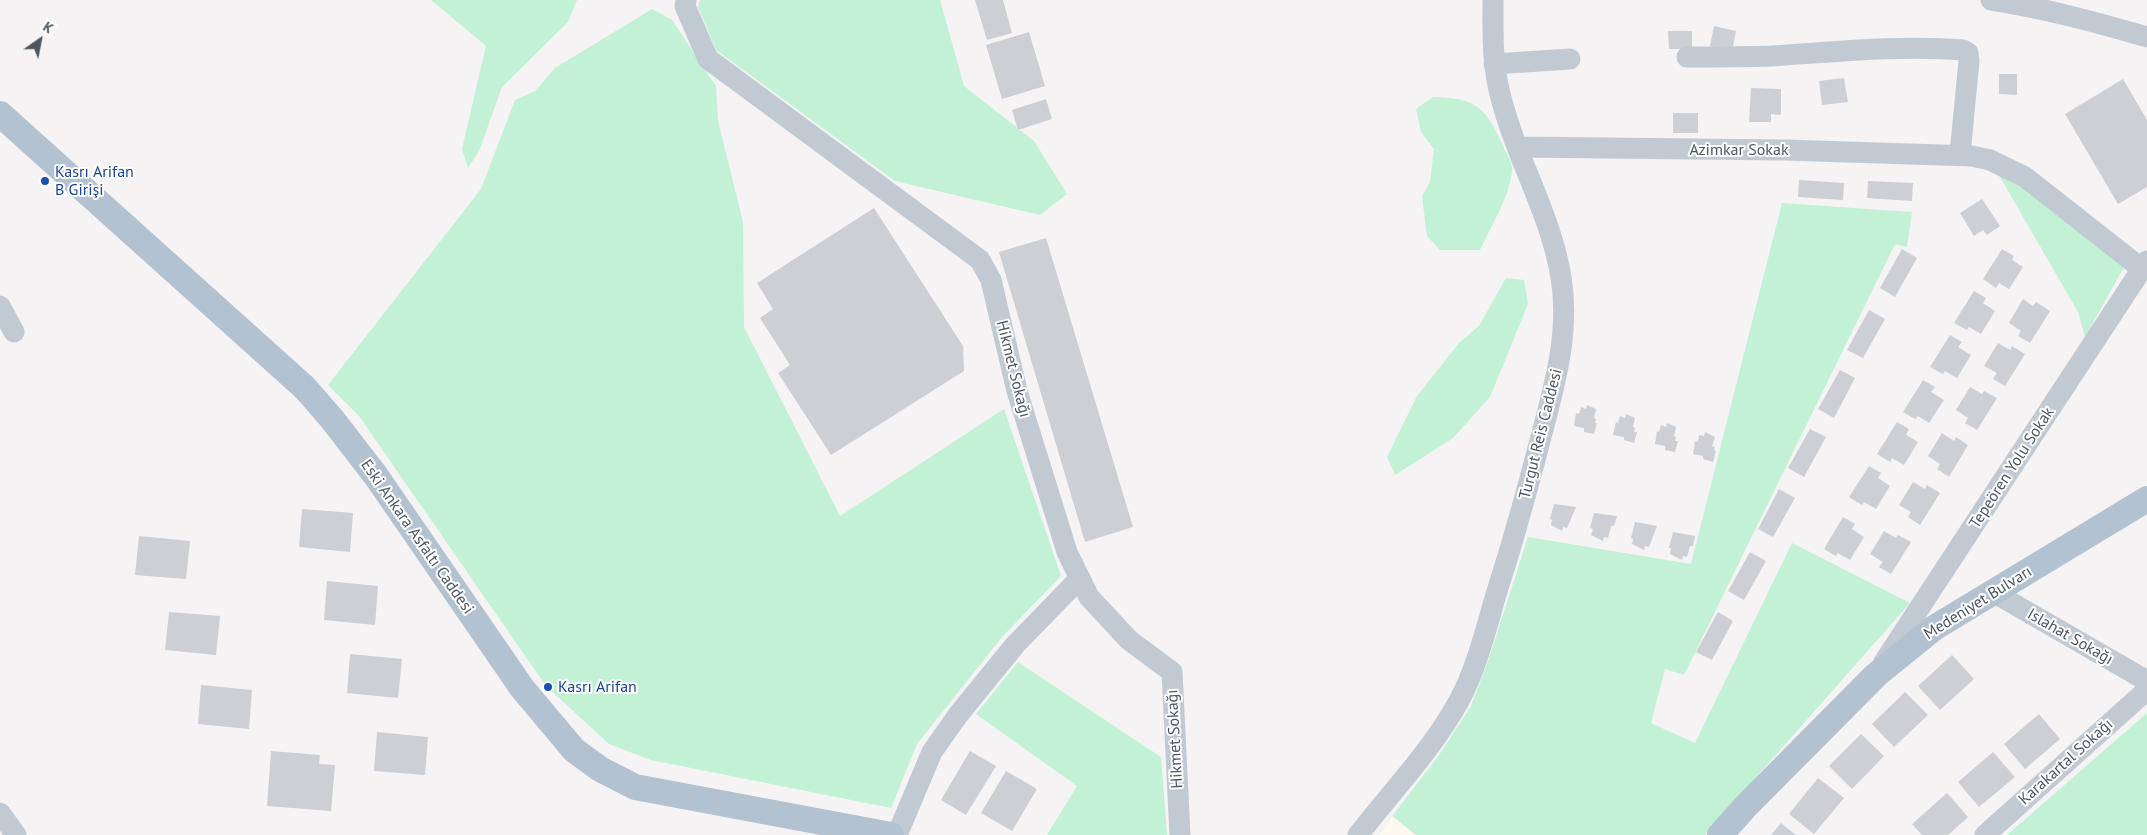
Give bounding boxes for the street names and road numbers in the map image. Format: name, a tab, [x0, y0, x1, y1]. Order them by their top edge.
street label: Azimkar Sokak	[1689, 140, 1789, 160]
street label: Hikmet Sokağı	[992, 319, 1034, 419]
street label: Turgut Reis Caddesi	[1516, 367, 1566, 501]
street label: Tepeören Yolu Sokak	[1966, 404, 2058, 532]
street label: Eski Ankara Asfaltı Caddesi	[356, 456, 478, 618]
street label: Medeniyet Bulvarı	[1920, 562, 2036, 644]
street label: Islahat Sokağı	[2024, 605, 2116, 669]
street label: Hikmet Sokağı	[1163, 689, 1187, 789]
street label: Karakartal Sokağı	[2015, 715, 2117, 809]

